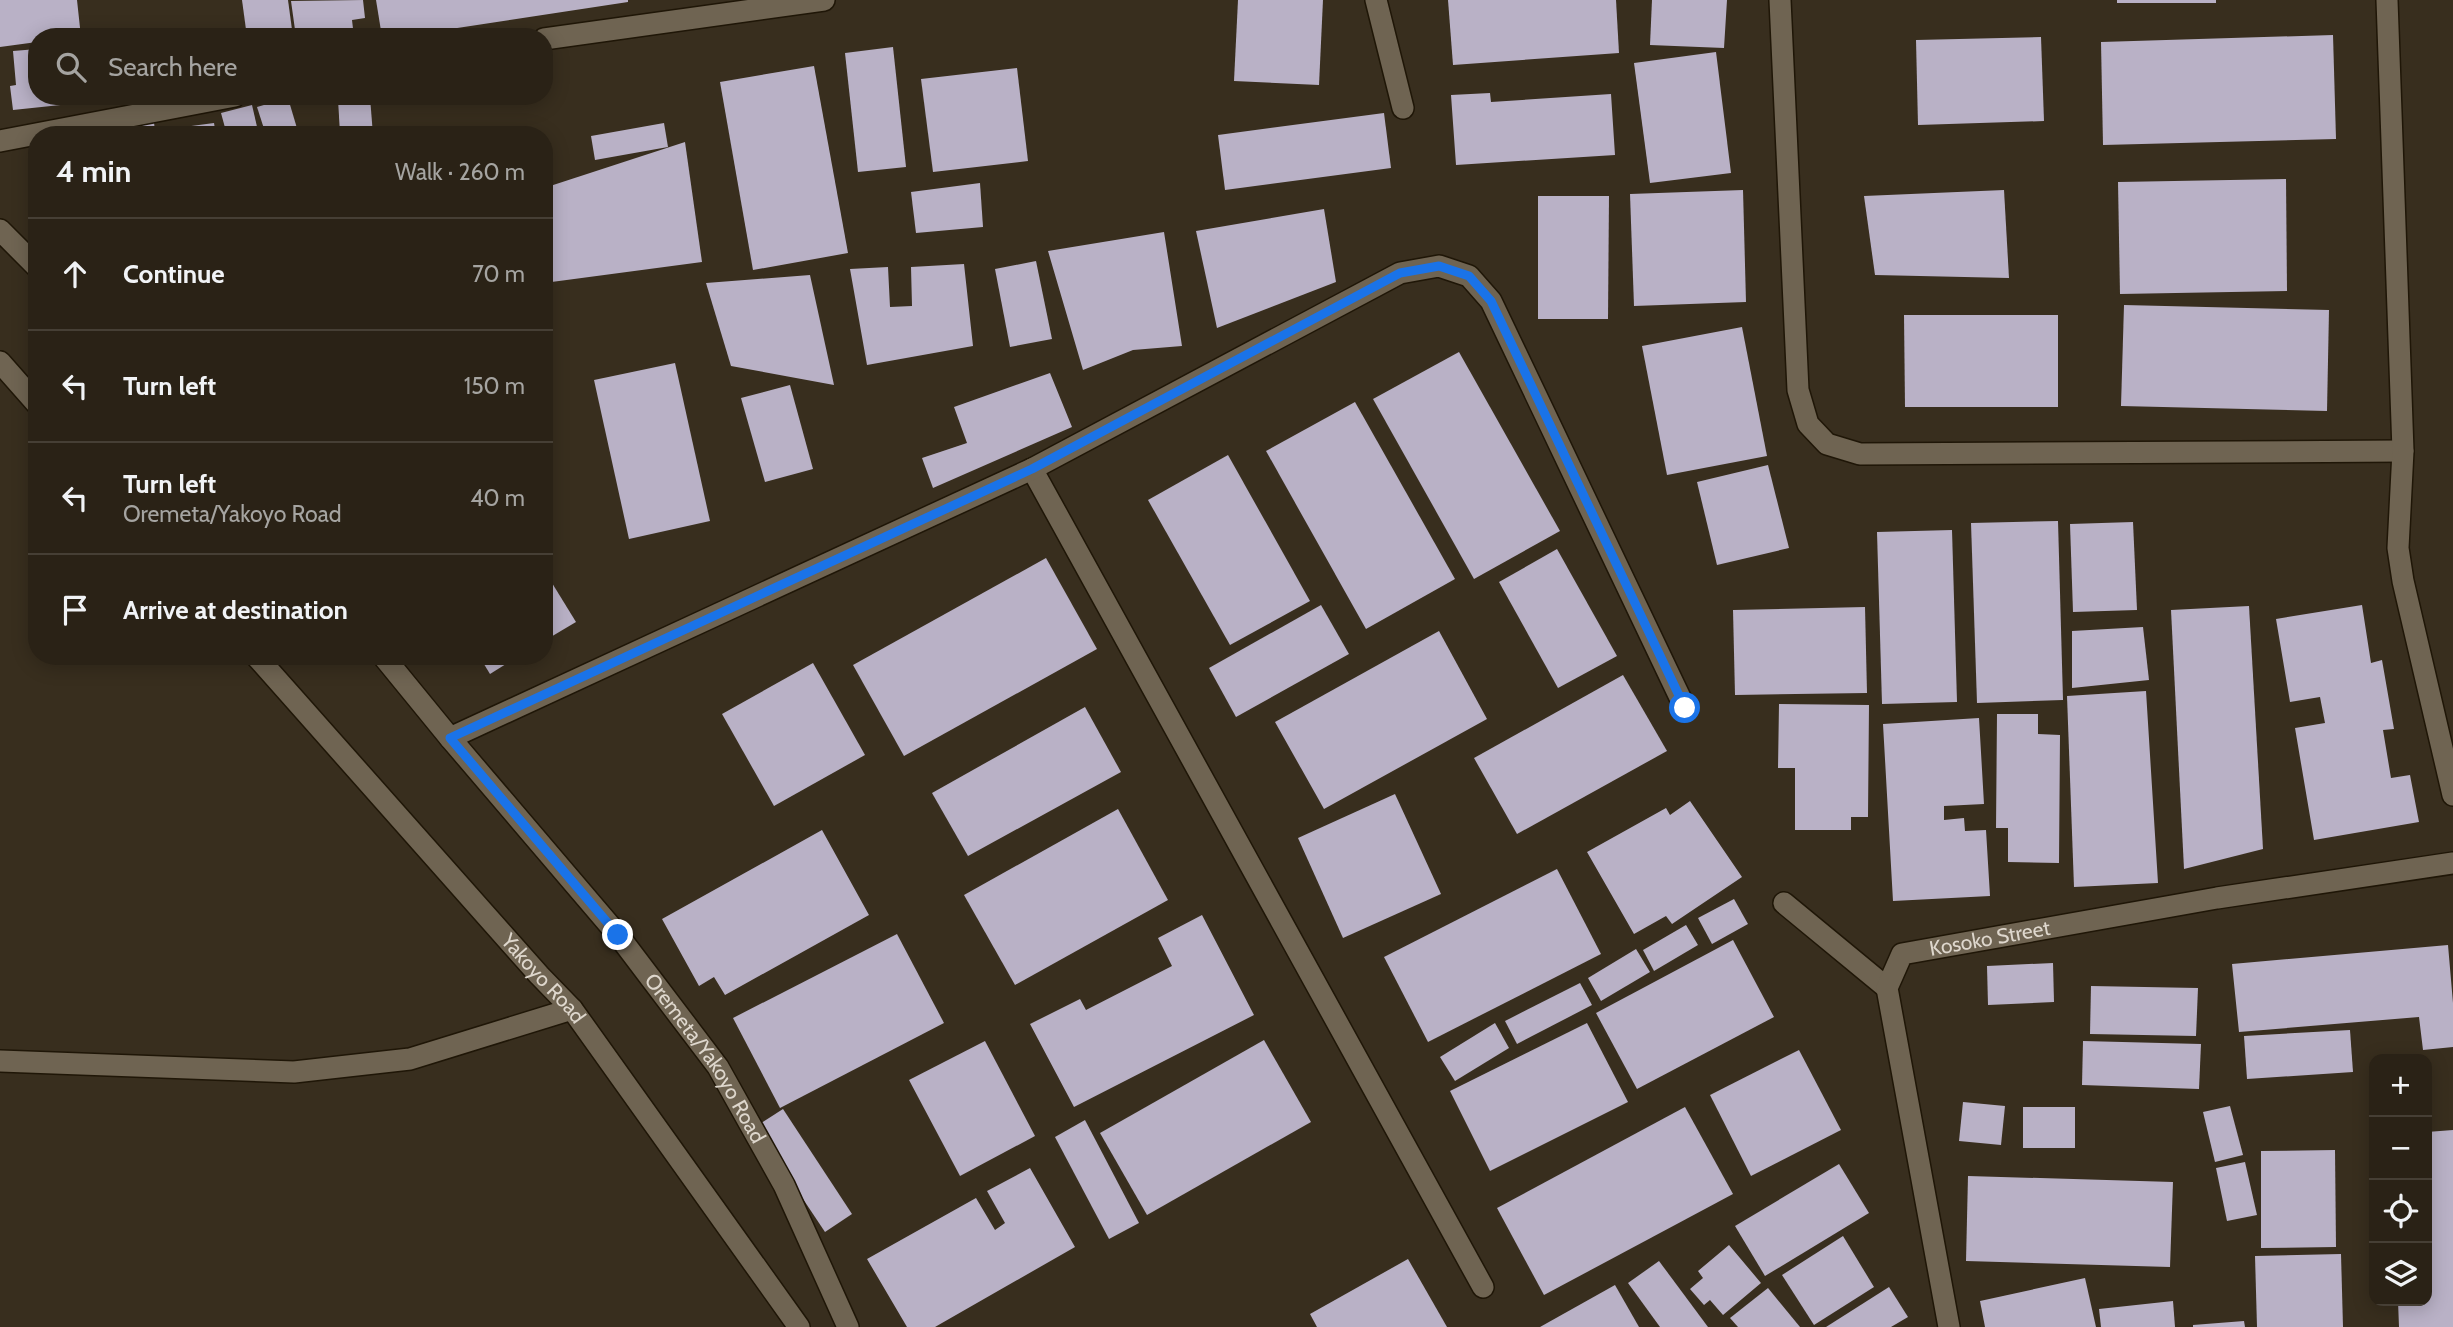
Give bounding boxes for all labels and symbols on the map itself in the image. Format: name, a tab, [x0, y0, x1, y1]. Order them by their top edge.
route start	[1669, 692, 1700, 723]
street label: Kosoko Street	[1927, 915, 2052, 961]
route end	[602, 919, 633, 950]
street label: Yakoyo Road	[496, 927, 591, 1028]
street label: Oremeta/Yakoyo Road	[639, 968, 771, 1147]

